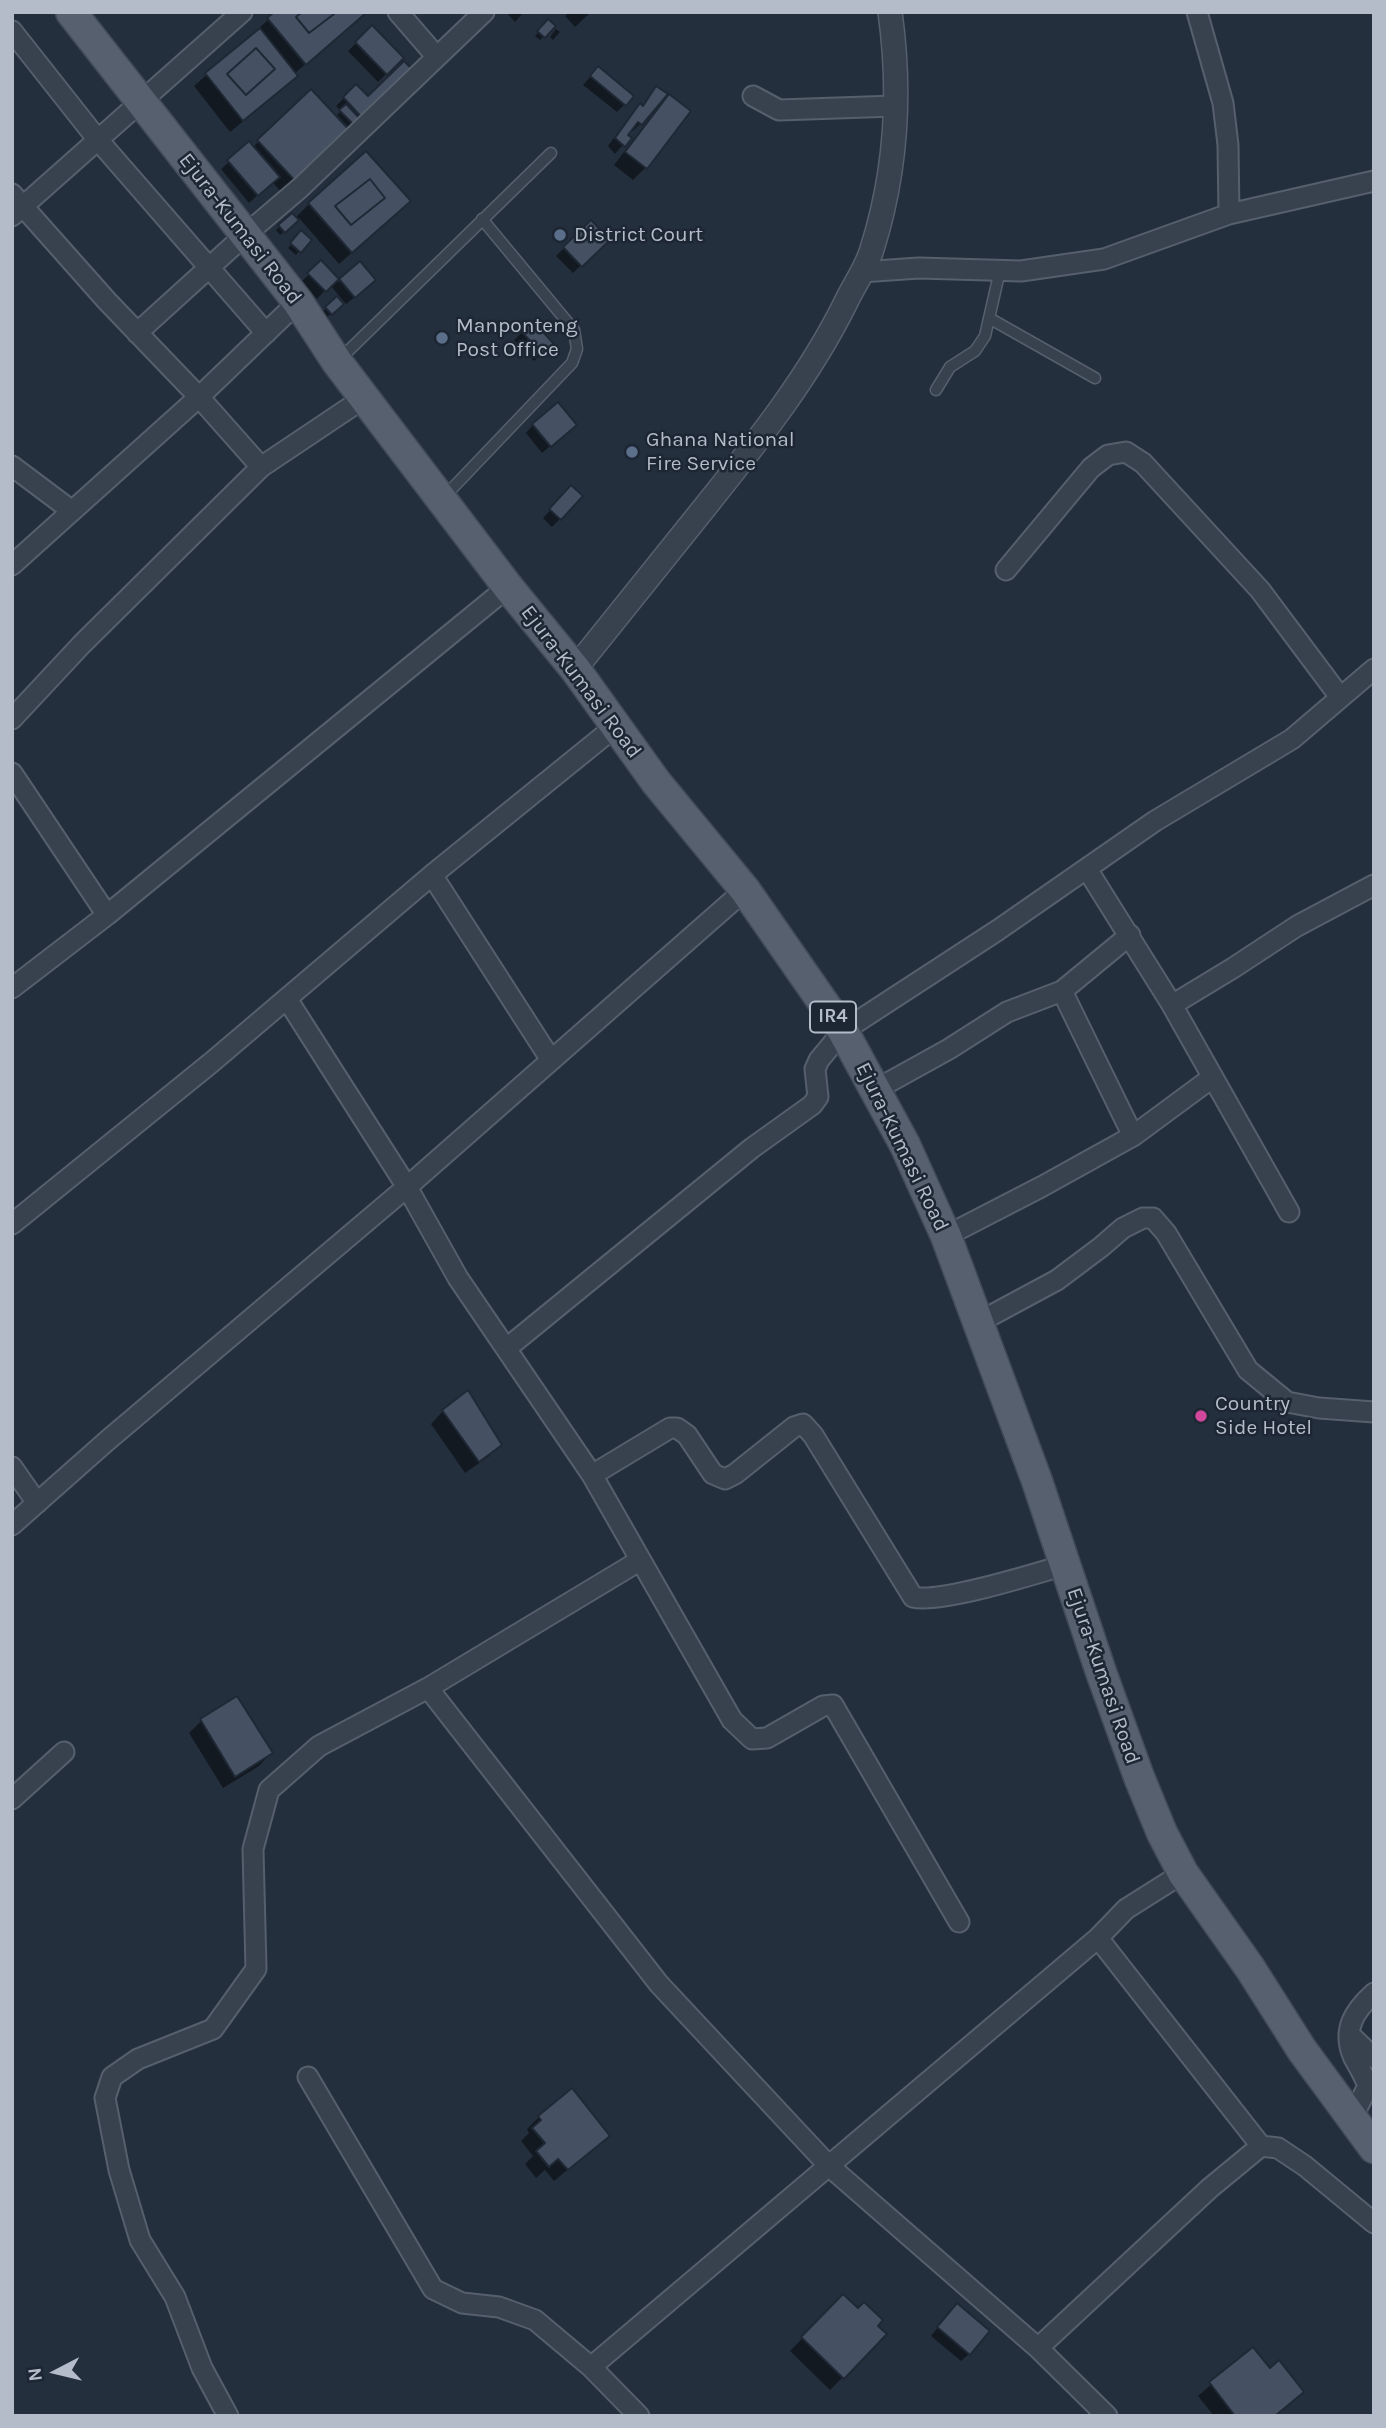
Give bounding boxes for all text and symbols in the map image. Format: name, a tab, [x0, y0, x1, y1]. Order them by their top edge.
street label: Ejura-Kumasi Road	[173, 148, 307, 310]
place label: District Court	[574, 222, 703, 248]
marker: District Court	[552, 227, 568, 243]
place label: Manponteng Post Office	[456, 313, 578, 363]
marker: Manponteng Post Office	[434, 330, 450, 346]
place label: Ghana National Fire Service	[646, 427, 795, 477]
marker: Ghana National Fire Service	[624, 444, 640, 460]
street label: Ejura-Kumasi Road	[515, 601, 647, 763]
road number: IR4	[810, 1001, 856, 1032]
street label: Ejura-Kumasi Road	[850, 1058, 954, 1236]
place label: Country Side Hotel	[1215, 1391, 1312, 1441]
marker: Country Side Hotel	[1193, 1408, 1209, 1424]
street label: Ejura-Kumasi Road	[1061, 1585, 1145, 1767]
north arrow	[21, 2337, 91, 2407]
text: N	[23, 2366, 47, 2383]

